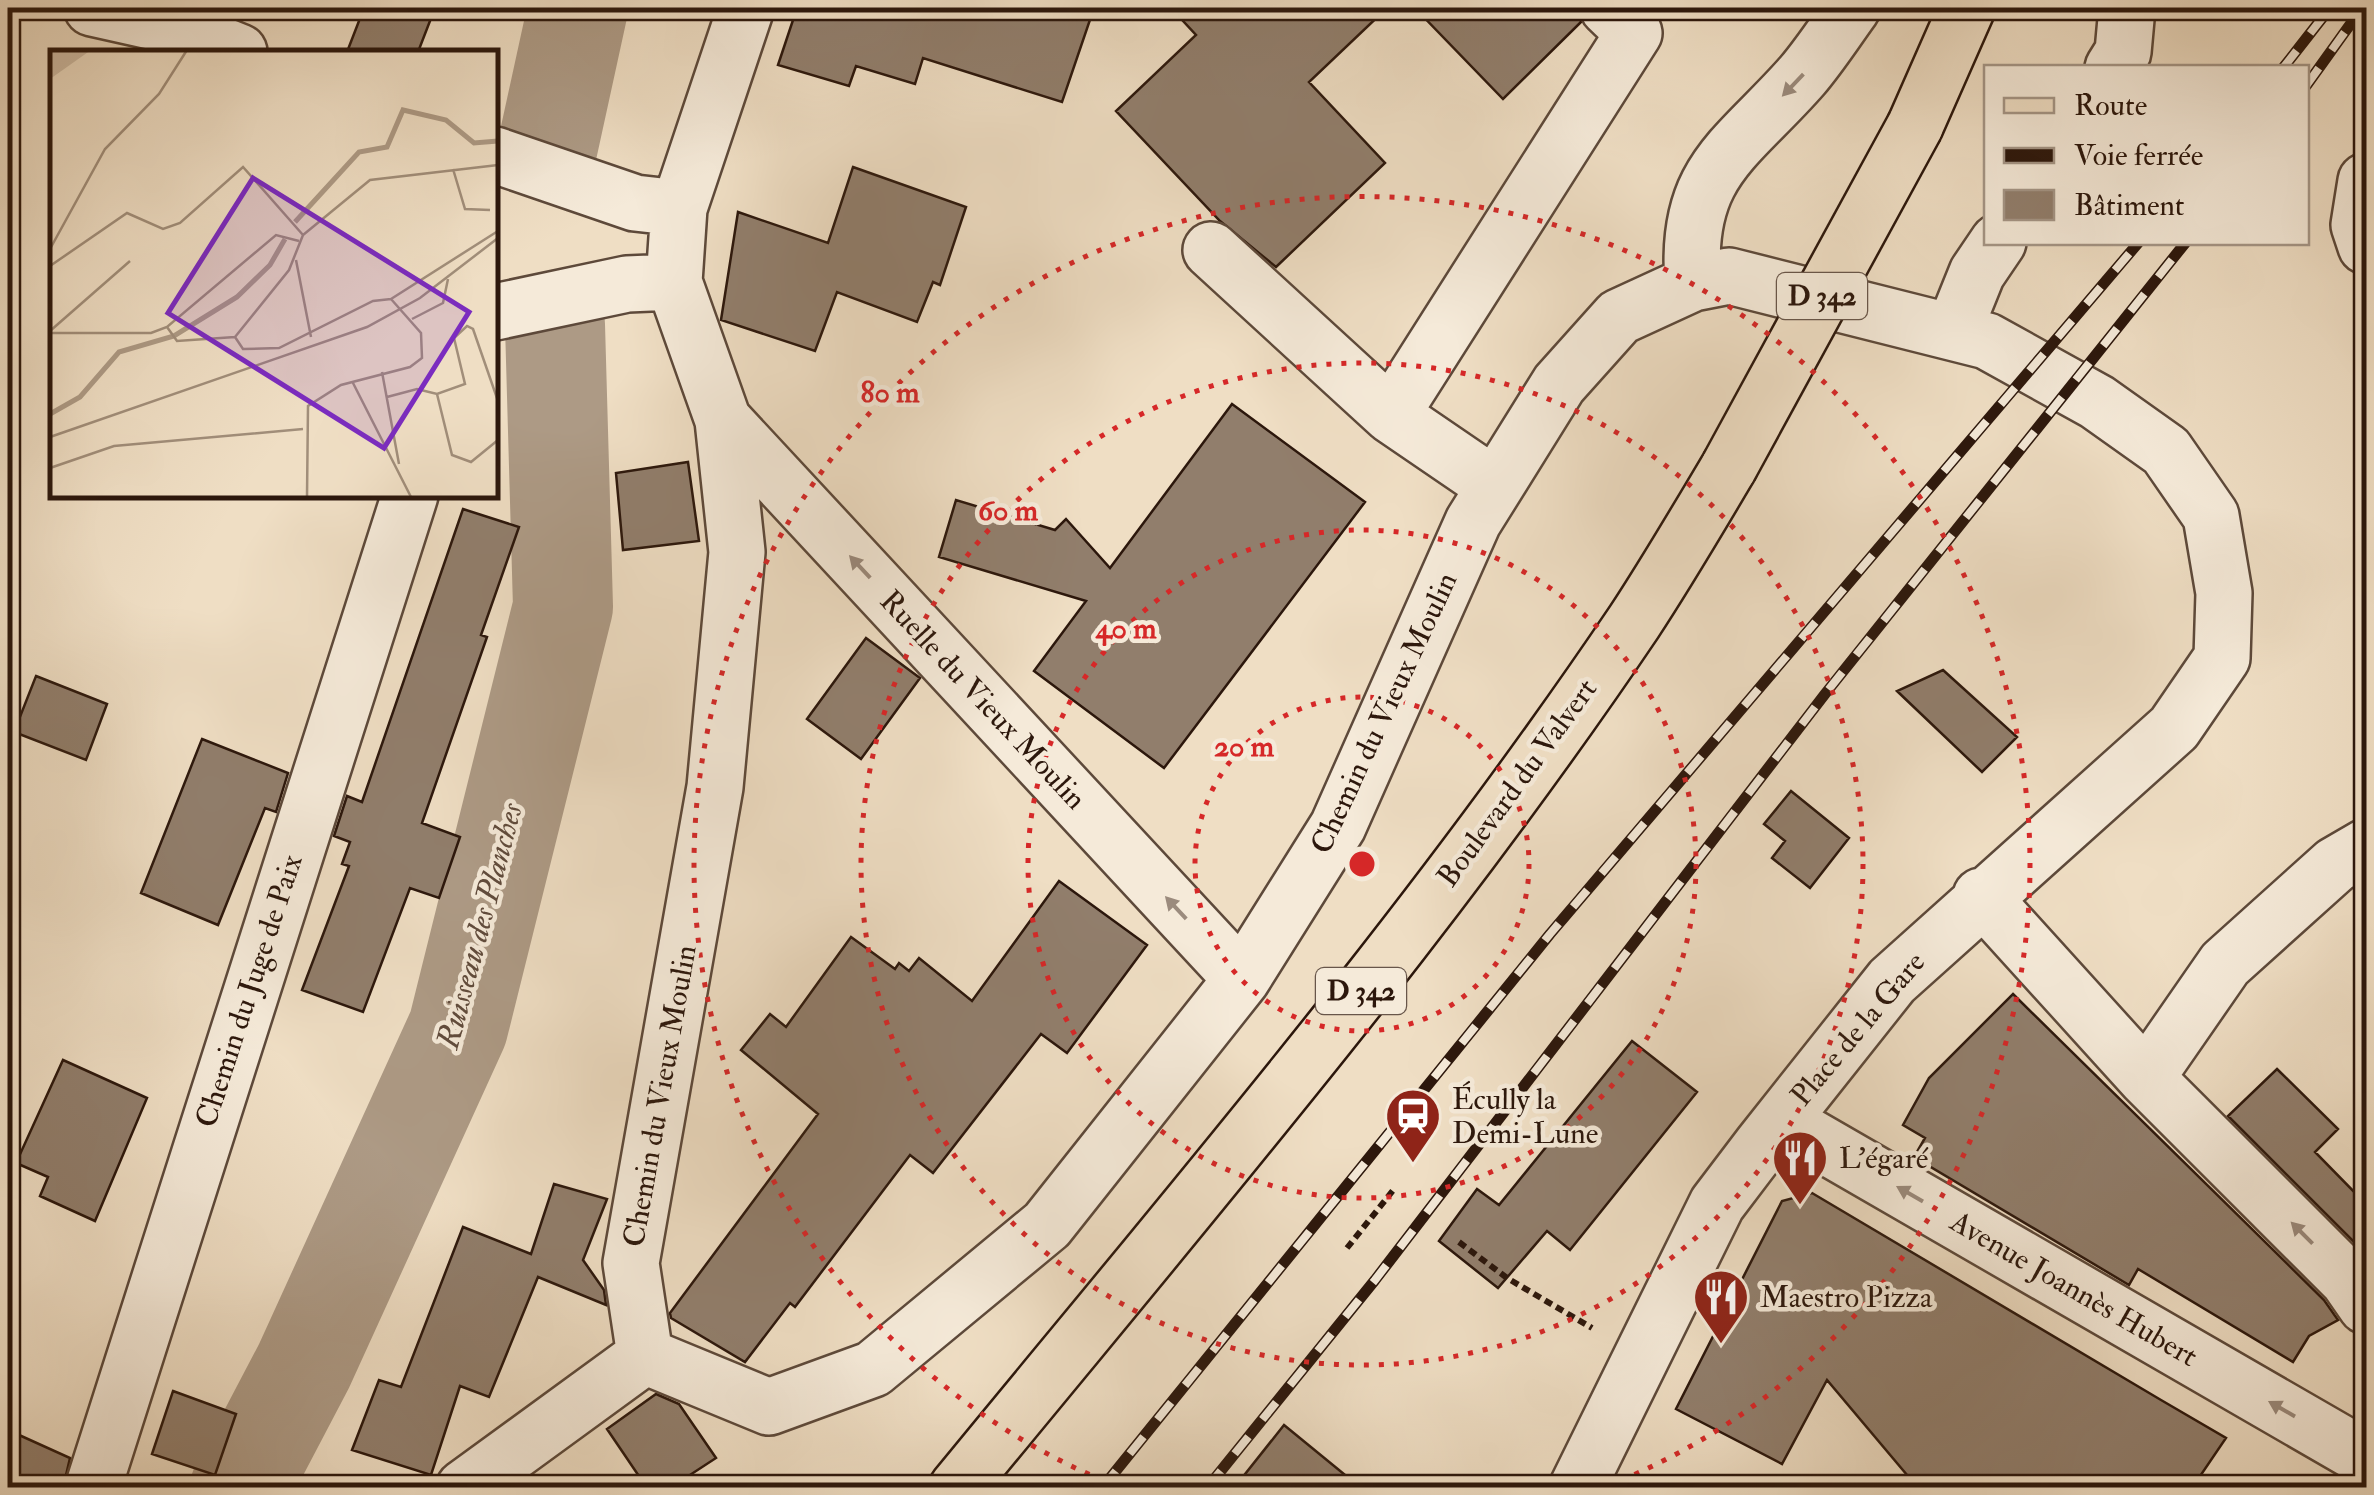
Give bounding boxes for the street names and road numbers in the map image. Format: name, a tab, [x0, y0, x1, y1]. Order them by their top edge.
road number: D 342	[1777, 273, 1867, 319]
street label: Chemin du Vieux Moulin	[1303, 566, 1465, 860]
street label: Ruelle du Vieux Moulin	[872, 583, 1094, 817]
street label: Boulevard du Valvert	[1429, 671, 1605, 894]
street label: Chemin du Juge de Paix	[187, 850, 311, 1132]
street label: Chemin du Vieux Moulin	[615, 942, 705, 1250]
street label: Place de la Gare	[1783, 944, 1933, 1114]
road number: D 342	[1316, 968, 1406, 1014]
street label: Avenue Joannès Hubert	[1943, 1203, 2205, 1375]

